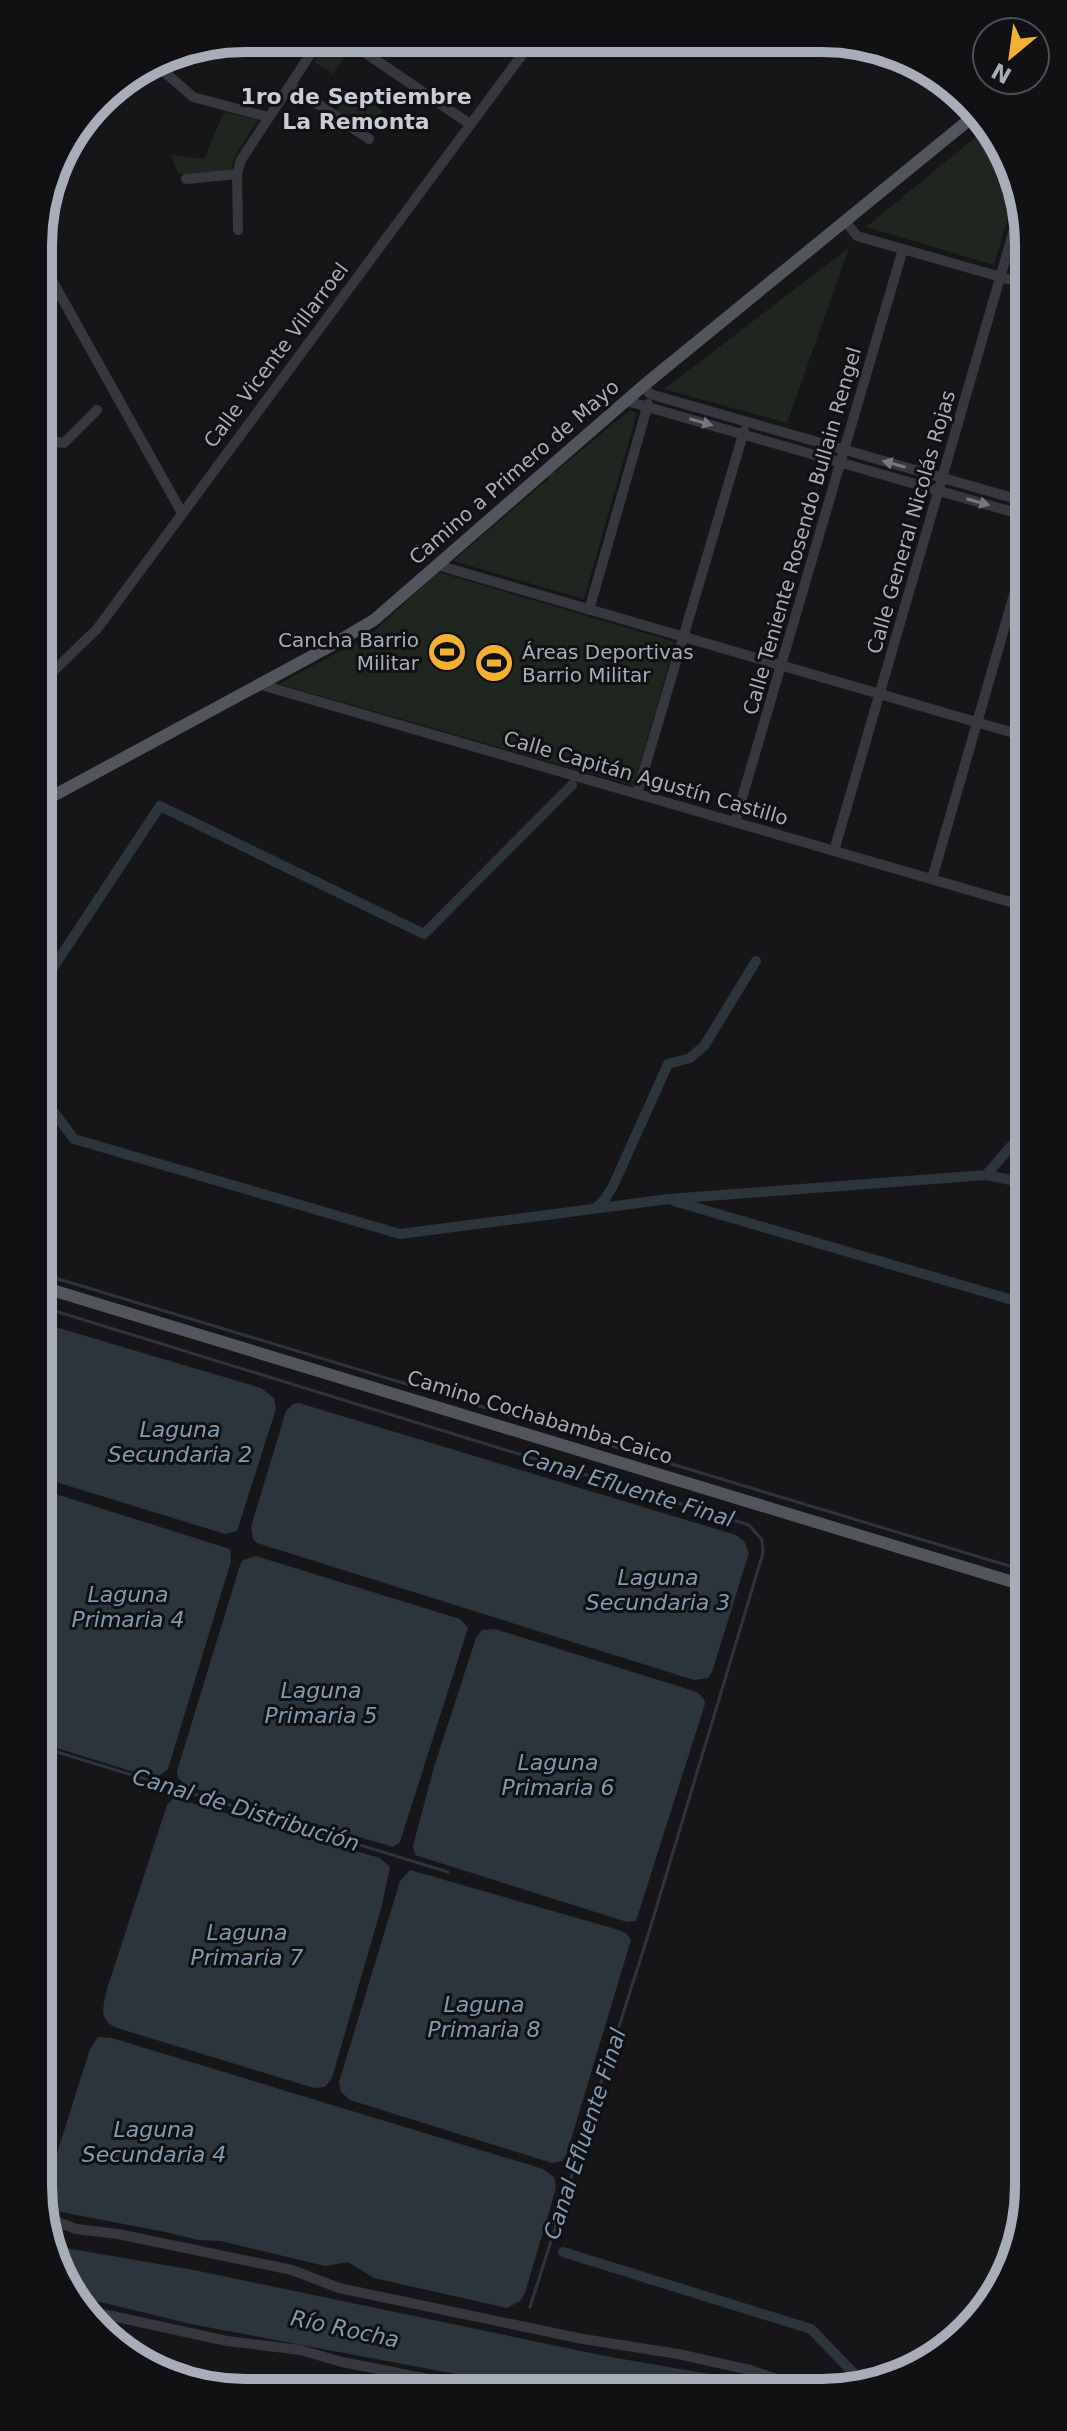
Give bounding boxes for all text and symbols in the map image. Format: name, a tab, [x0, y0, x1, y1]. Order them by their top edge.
north arrow	[971, 16, 1051, 96]
text: N	[987, 58, 1016, 88]
district label: 1ro de Septiembre La Remonta	[240, 84, 472, 134]
street label: Calle Vicente Villarroel	[199, 258, 353, 452]
street label: Calle Teniente Rosendo Bullain Rengel	[738, 344, 866, 718]
street label: Camino a Primero de Mayo	[404, 374, 624, 570]
street label: Calle General Nicolás Rojas	[862, 387, 960, 657]
one-way arrow	[689, 417, 714, 429]
one-way arrow	[882, 457, 906, 470]
one-way arrow	[967, 496, 991, 509]
place label: Cancha Barrio Militar	[278, 628, 420, 675]
sports icon: Cancha Barrio Militar	[426, 631, 468, 673]
place label: Áreas Deportivas Barrio Militar	[522, 640, 694, 687]
sports icon: Áreas Deportivas Barrio Militar	[473, 642, 515, 684]
street label: Calle Capitán Agustín Castillo	[501, 726, 791, 830]
street label: Camino Cochabamba-Caico	[404, 1365, 676, 1469]
water label: Laguna Secundaria 2	[108, 1417, 252, 1467]
water label: Canal Efluente Final	[519, 1444, 737, 1532]
water label: Laguna Secundaria 3	[586, 1565, 730, 1615]
water label: Laguna Primaria 4	[72, 1582, 184, 1632]
water label: Laguna Primaria 5	[265, 1678, 377, 1728]
water label: Laguna Primaria 6	[502, 1750, 614, 1800]
water label: Canal de Distribución	[130, 1764, 362, 1856]
water label: Laguna Primaria 7	[191, 1920, 303, 1970]
water label: Laguna Primaria 8	[428, 1992, 540, 2042]
water label: Canal Efluente Final	[539, 2025, 631, 2243]
water label: Laguna Secundaria 4	[82, 2117, 226, 2167]
water label: Río Rocha	[289, 2305, 401, 2353]

